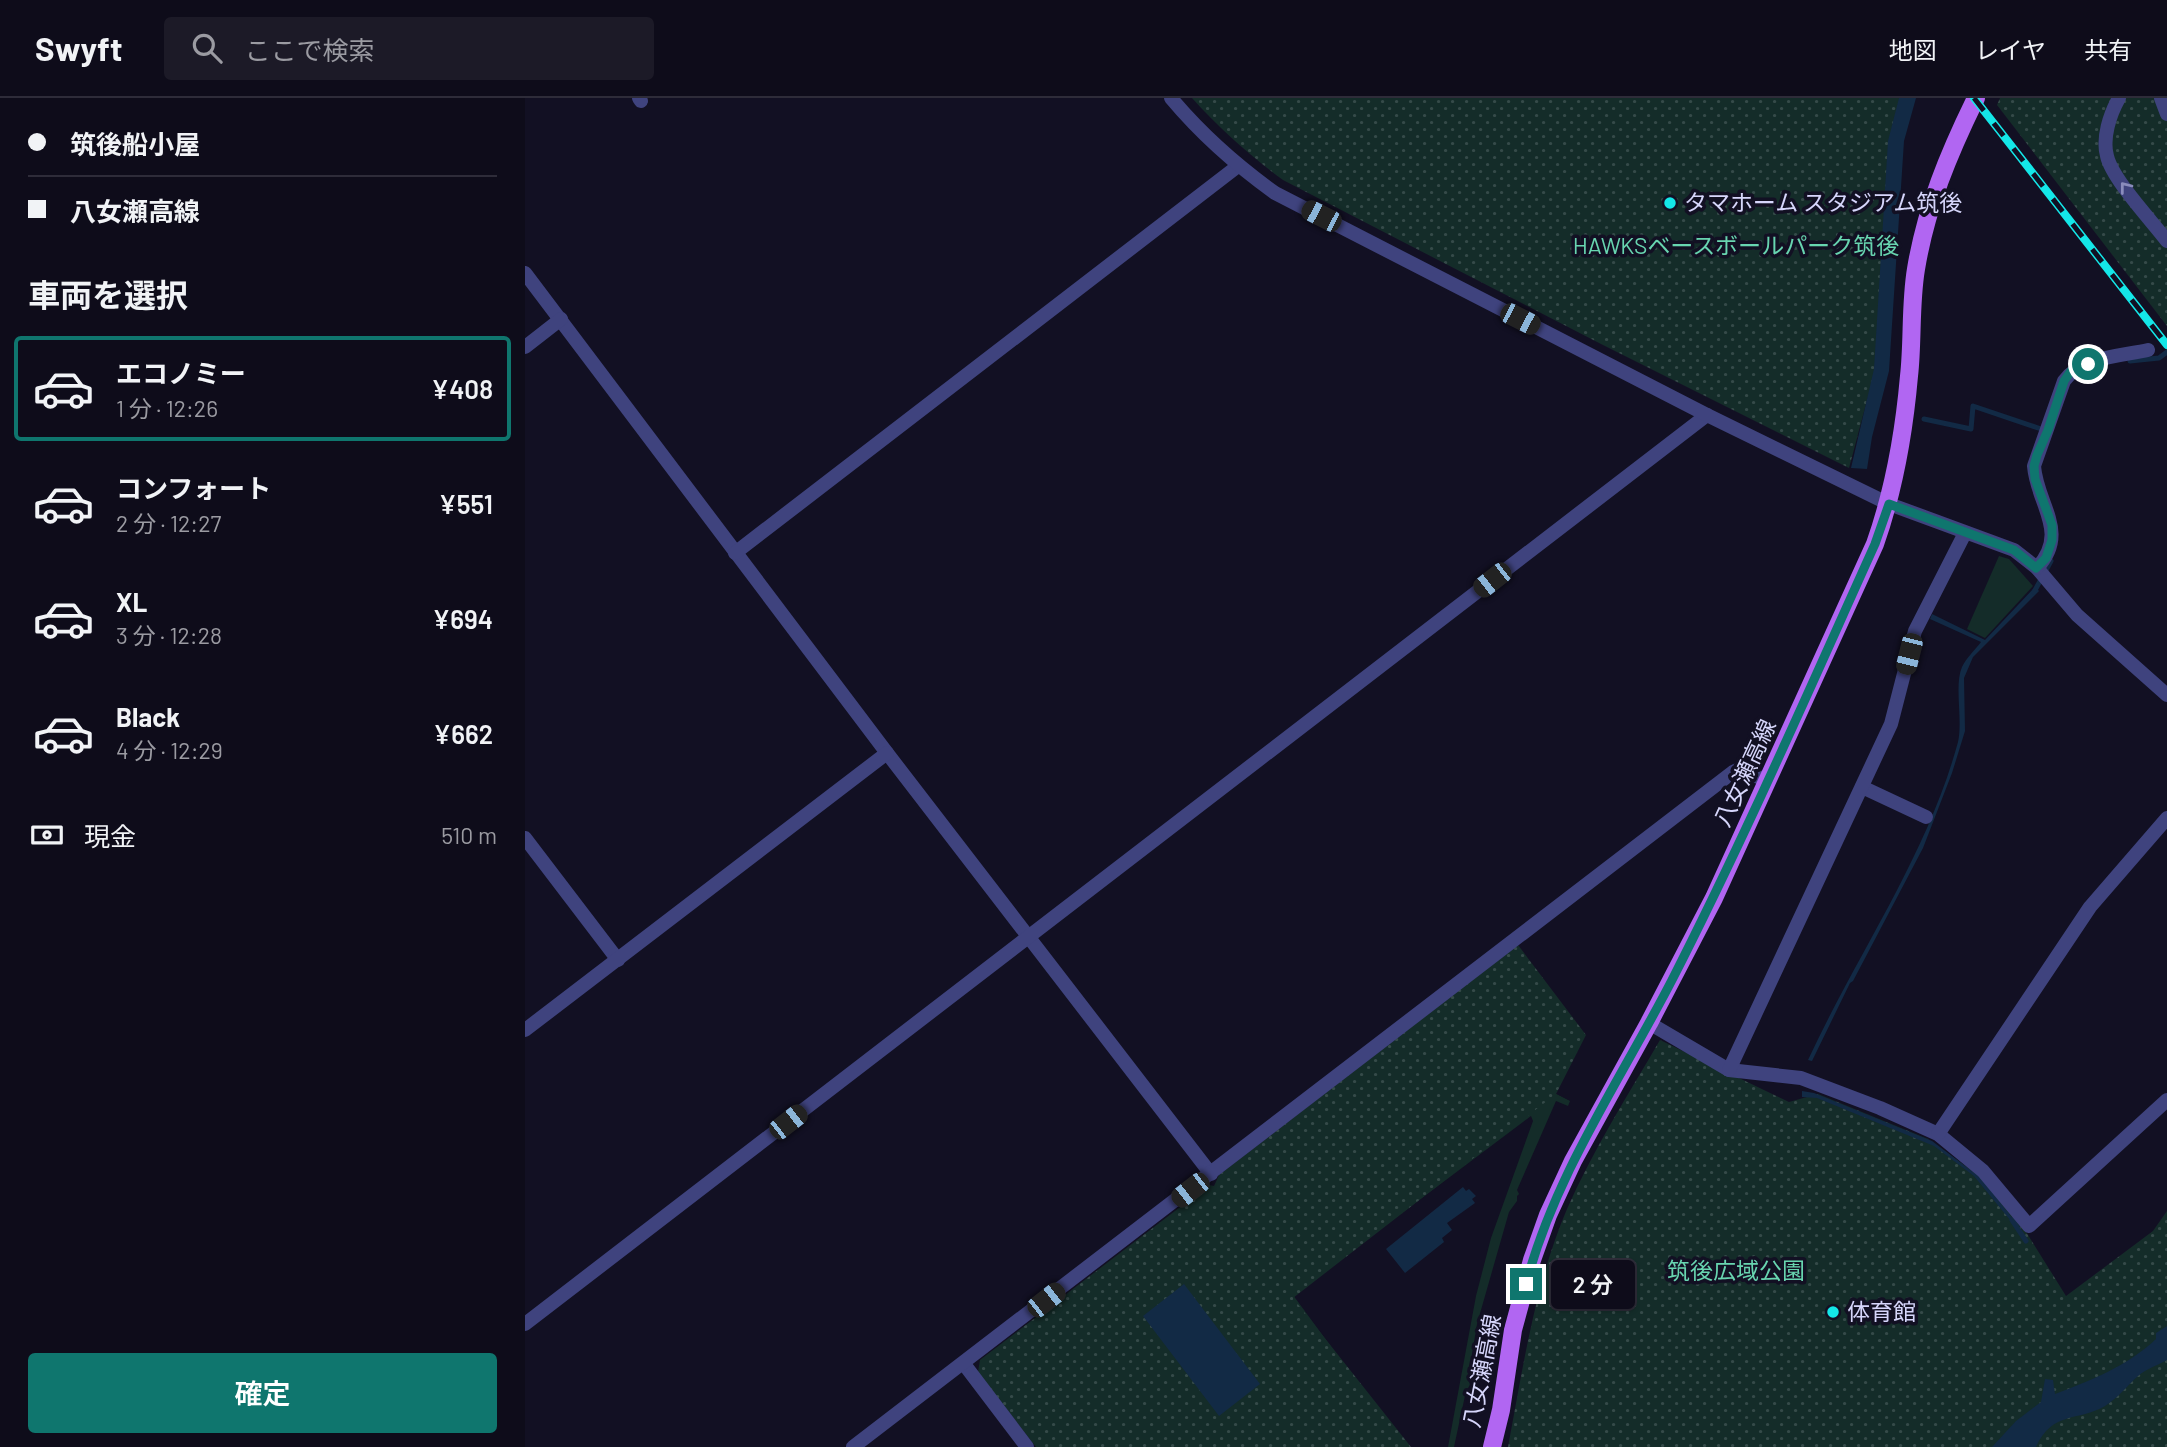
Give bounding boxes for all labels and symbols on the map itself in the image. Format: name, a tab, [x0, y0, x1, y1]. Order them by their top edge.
one-way arrow	[2121, 182, 2134, 194]
place label: タマホーム スタジアム筑後	[1684, 188, 1962, 216]
marker: タマホーム スタジアム筑後	[1662, 195, 1678, 211]
car	[1298, 197, 1345, 235]
park label: HAWKSベースボールパーク筑後	[1573, 231, 1899, 259]
car	[1497, 300, 1544, 338]
route start	[2072, 348, 2104, 380]
car	[1469, 559, 1516, 601]
car	[1894, 631, 1925, 677]
street label: 八女瀬高線	[1707, 715, 1781, 831]
car	[765, 1101, 812, 1143]
car	[1167, 1169, 1214, 1211]
park label: 筑後広域公園	[1667, 1256, 1805, 1284]
callout: 2 分	[1551, 1260, 1635, 1308]
route end	[1510, 1268, 1542, 1300]
car	[1023, 1279, 1070, 1321]
place label: 体育館	[1847, 1297, 1916, 1325]
marker: 体育館	[1825, 1304, 1841, 1320]
street label: 八女瀬高線	[1456, 1312, 1506, 1430]

